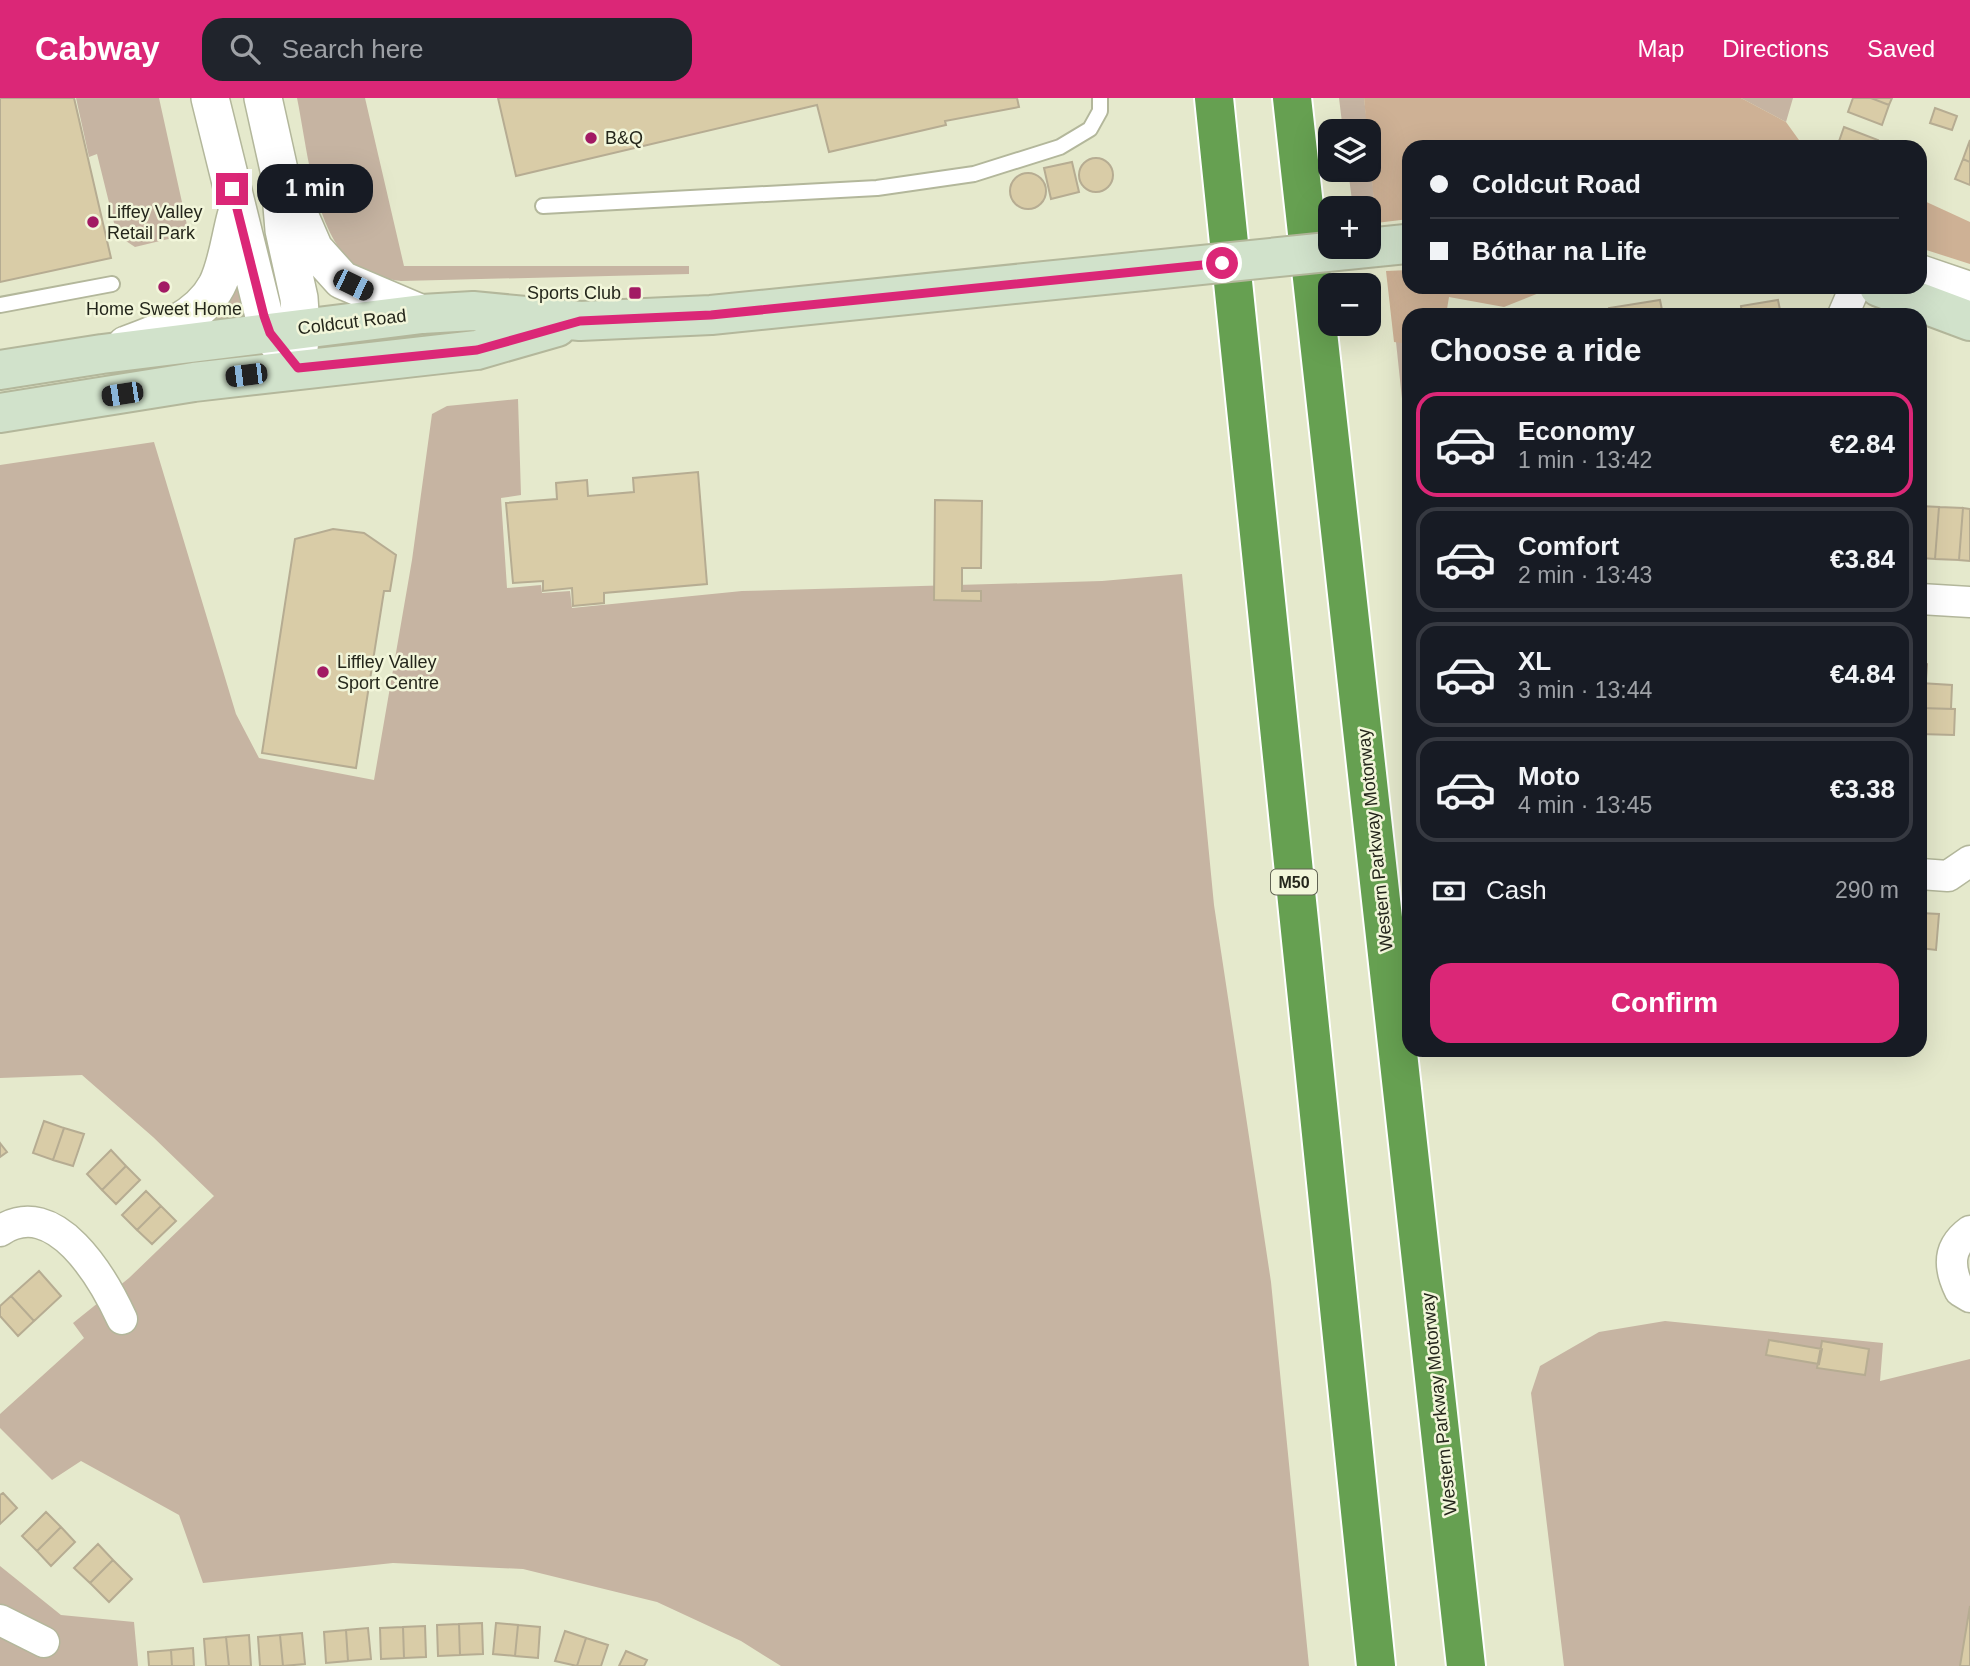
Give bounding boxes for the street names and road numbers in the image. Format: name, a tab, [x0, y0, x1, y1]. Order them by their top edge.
street label: Coldcut Road	[297, 305, 407, 339]
street label: Western Parkway Motorway	[1353, 728, 1397, 952]
road number: M50	[1271, 870, 1317, 894]
street label: Western Parkway Motorway	[1417, 1292, 1461, 1516]

